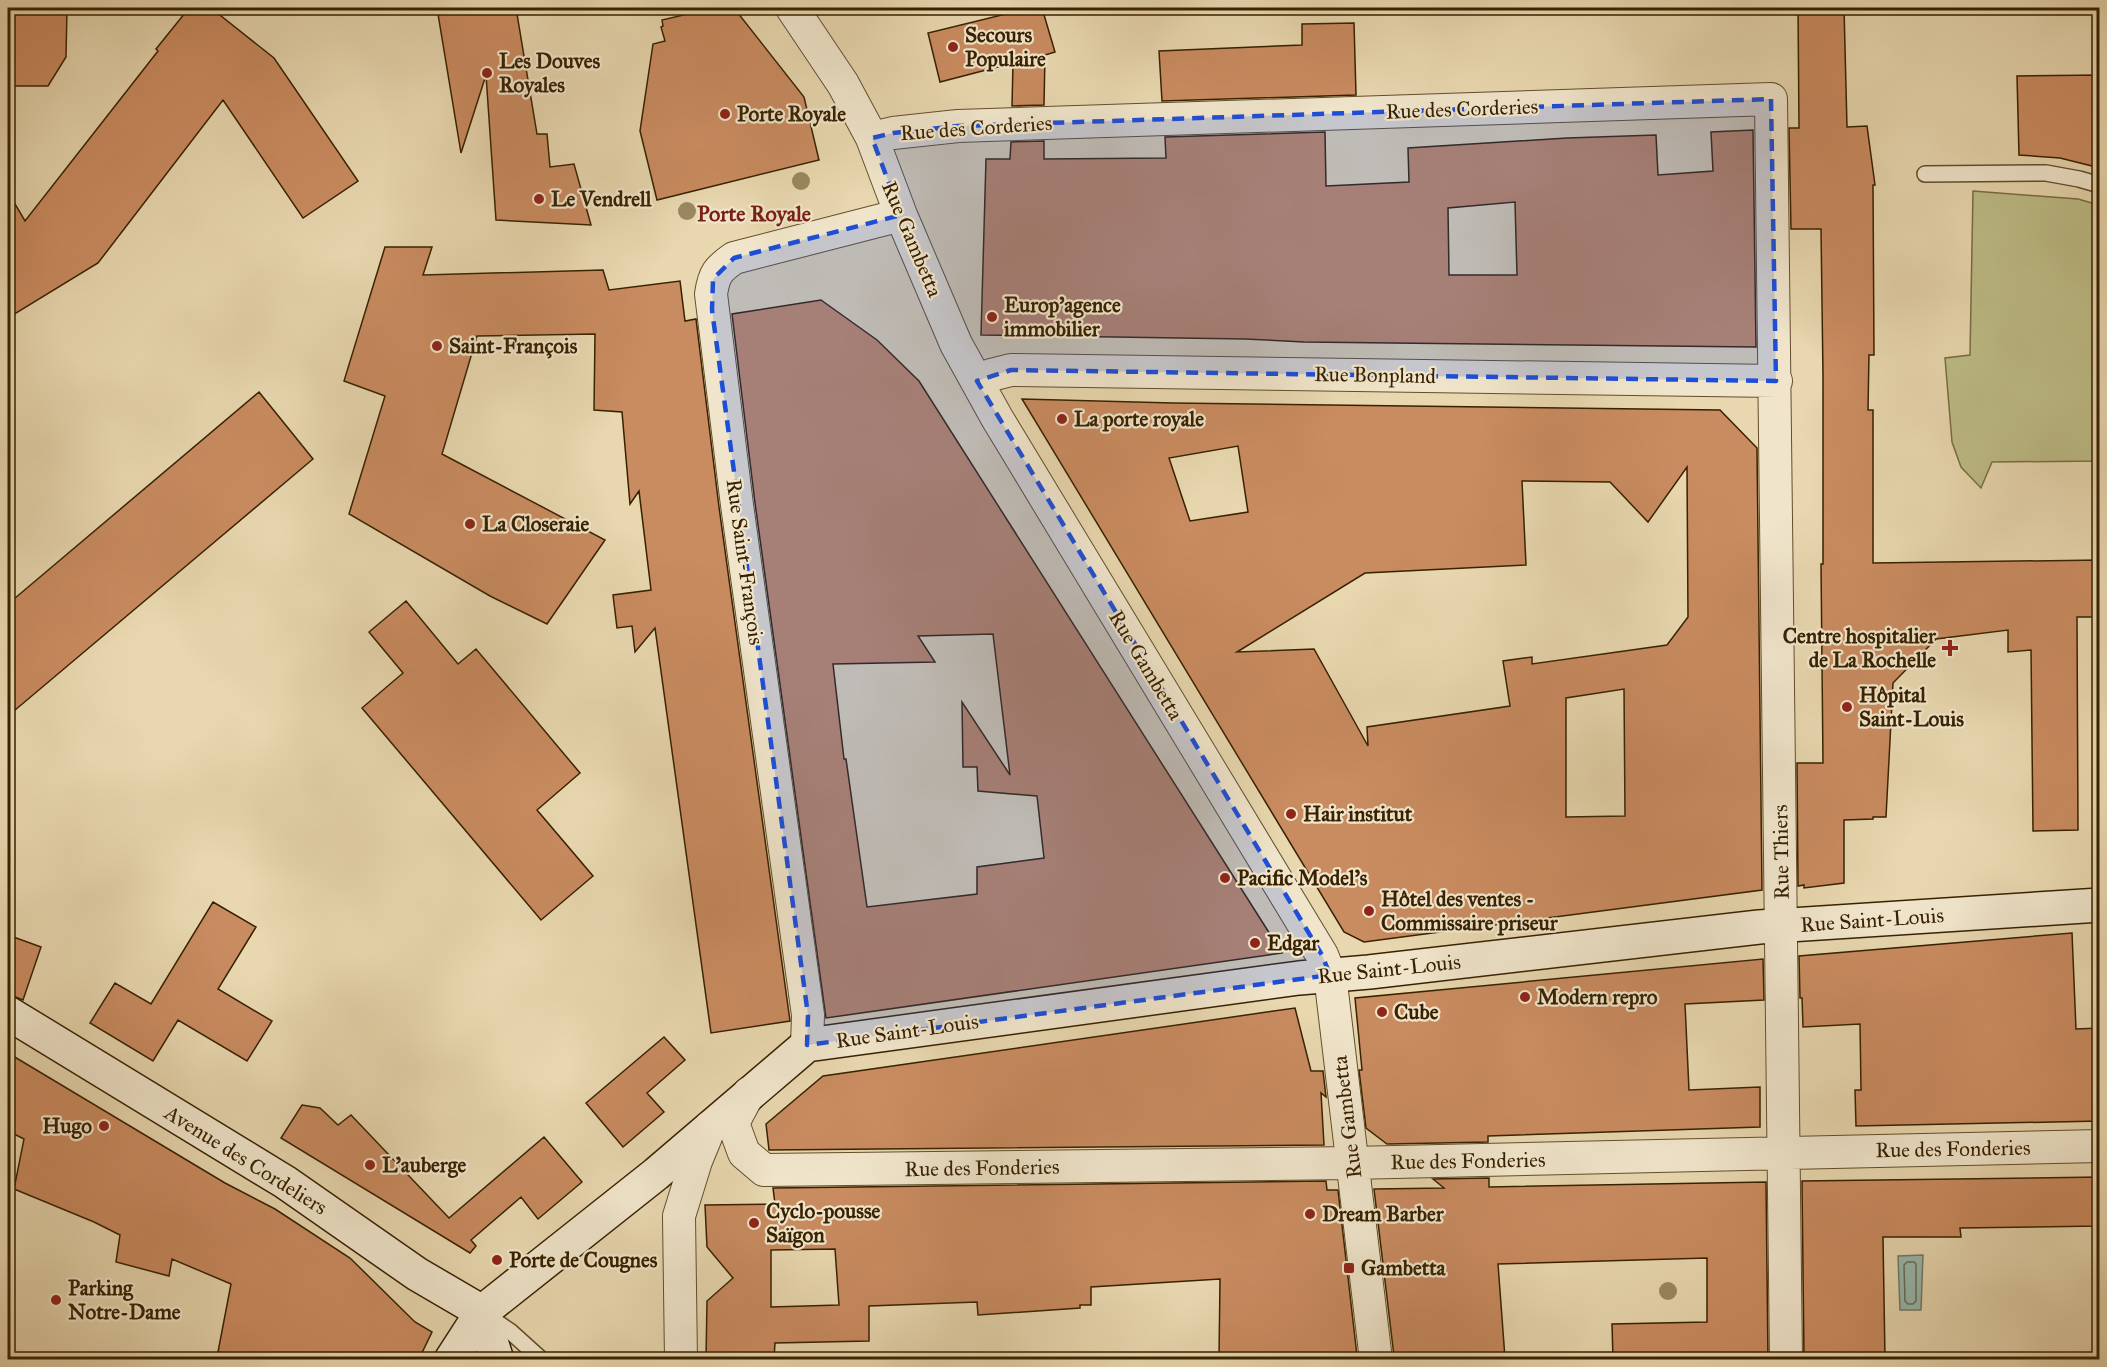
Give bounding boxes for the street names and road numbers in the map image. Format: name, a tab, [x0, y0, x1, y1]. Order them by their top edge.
street label: Rue des Corderies	[1385, 93, 1539, 125]
street label: Rue des Corderies	[899, 110, 1053, 146]
street label: Rue Gambetta	[876, 177, 948, 301]
street label: Rue Bonpland	[1314, 361, 1437, 389]
street label: Rue Saint-François	[720, 477, 770, 647]
street label: Rue Gambetta	[1103, 605, 1189, 725]
street label: Rue Thiers	[1767, 804, 1795, 900]
street label: Rue Saint-Louis	[1799, 902, 1945, 938]
street label: Rue Saint-Louis	[1316, 949, 1462, 989]
street label: Rue Saint-Louis	[834, 1008, 980, 1054]
street label: Rue Gambetta	[1327, 1054, 1367, 1180]
street label: Avenue des Cordeliers	[159, 1099, 332, 1221]
street label: Rue des Fonderies	[1875, 1135, 2031, 1163]
street label: Rue des Fonderies	[1390, 1147, 1546, 1175]
street label: Rue des Fonderies	[904, 1154, 1060, 1182]

